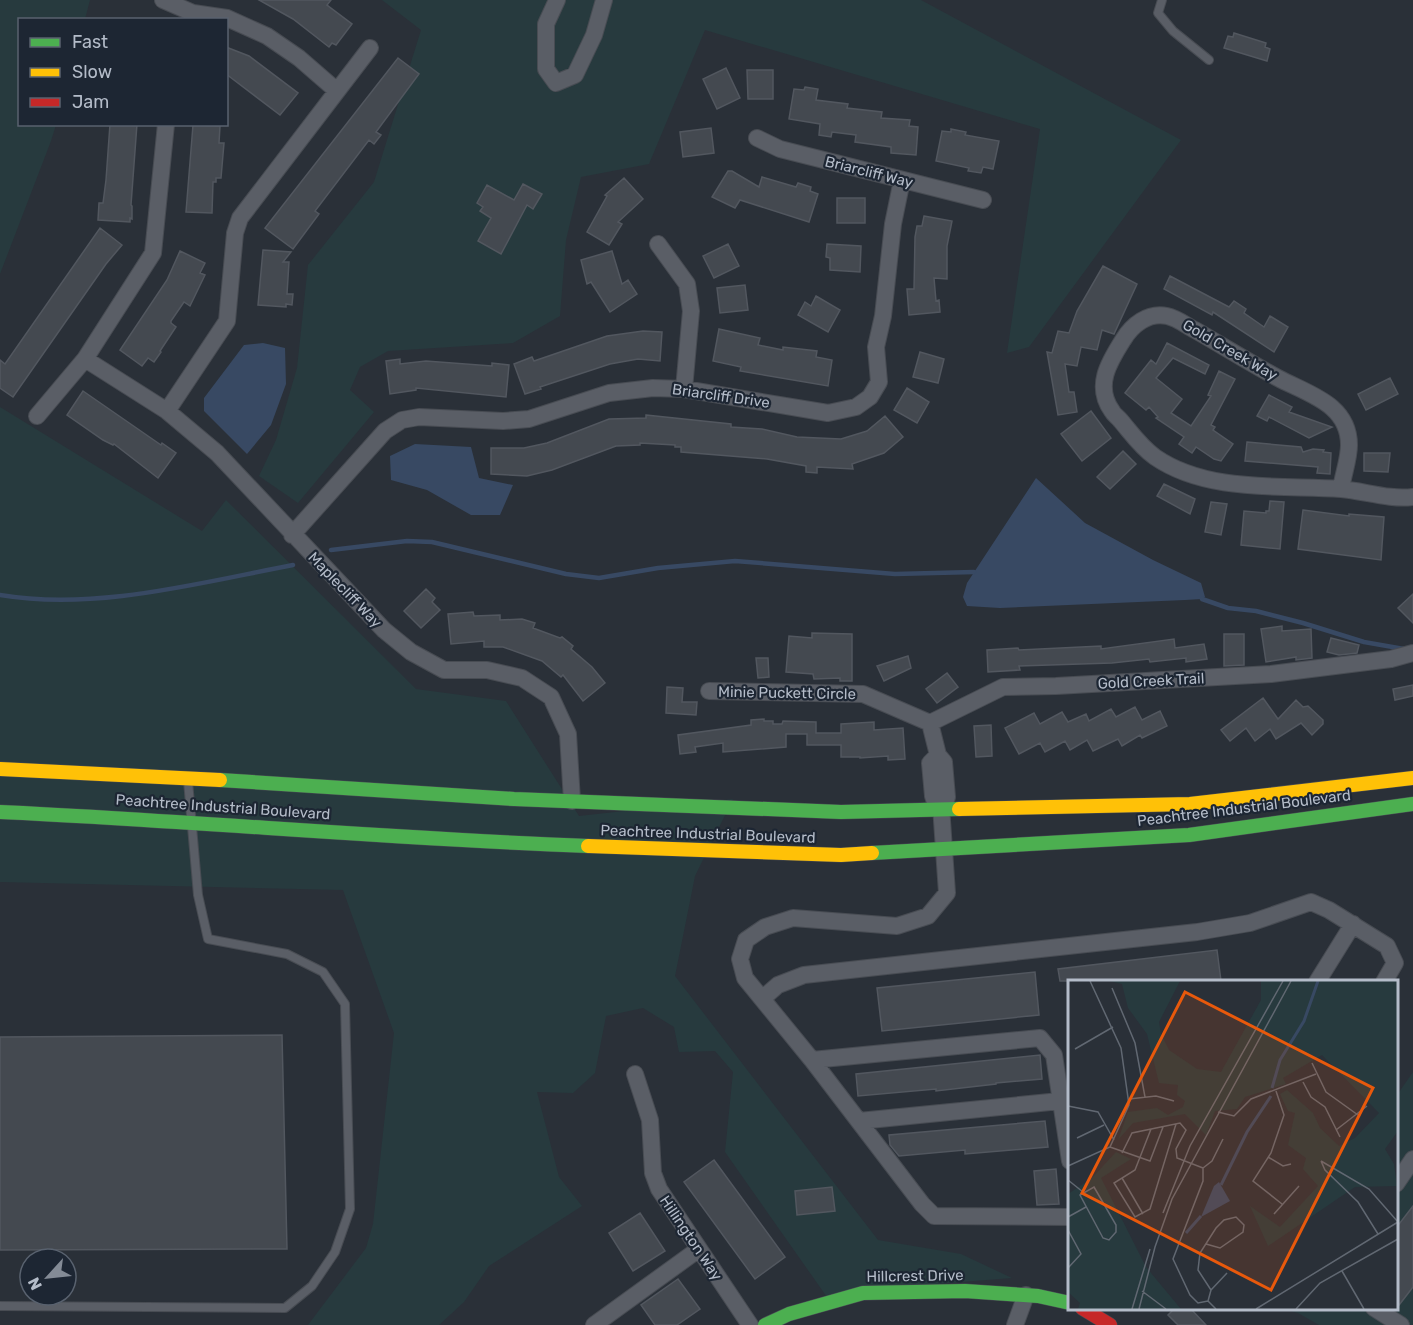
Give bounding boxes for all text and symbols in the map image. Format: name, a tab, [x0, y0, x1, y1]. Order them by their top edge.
legend	[18, 18, 228, 126]
text: Fast	[72, 31, 108, 53]
text: Slow	[72, 61, 112, 83]
text: Jam	[72, 91, 109, 113]
street label: Briarcliff Way	[823, 152, 915, 192]
street label: Gold Creek Way	[1179, 316, 1281, 384]
street label: Briarcliff Drive	[671, 380, 771, 412]
street label: Maplecliff Way	[304, 548, 386, 632]
street label: Gold Creek Trail	[1097, 669, 1205, 693]
street label: Minie Puckett Circle	[718, 683, 856, 703]
street label: Peachtree Industrial Boulevard	[1136, 786, 1352, 830]
street label: Peachtree Industrial Boulevard	[115, 791, 331, 823]
street label: Peachtree Industrial Boulevard	[600, 821, 816, 847]
inset map	[1068, 980, 1398, 1310]
street label: Hillington Way	[656, 1192, 726, 1284]
north arrow	[18, 1247, 78, 1307]
street label: Hillcrest Drive	[866, 1266, 964, 1286]
text: N	[24, 1274, 46, 1293]

